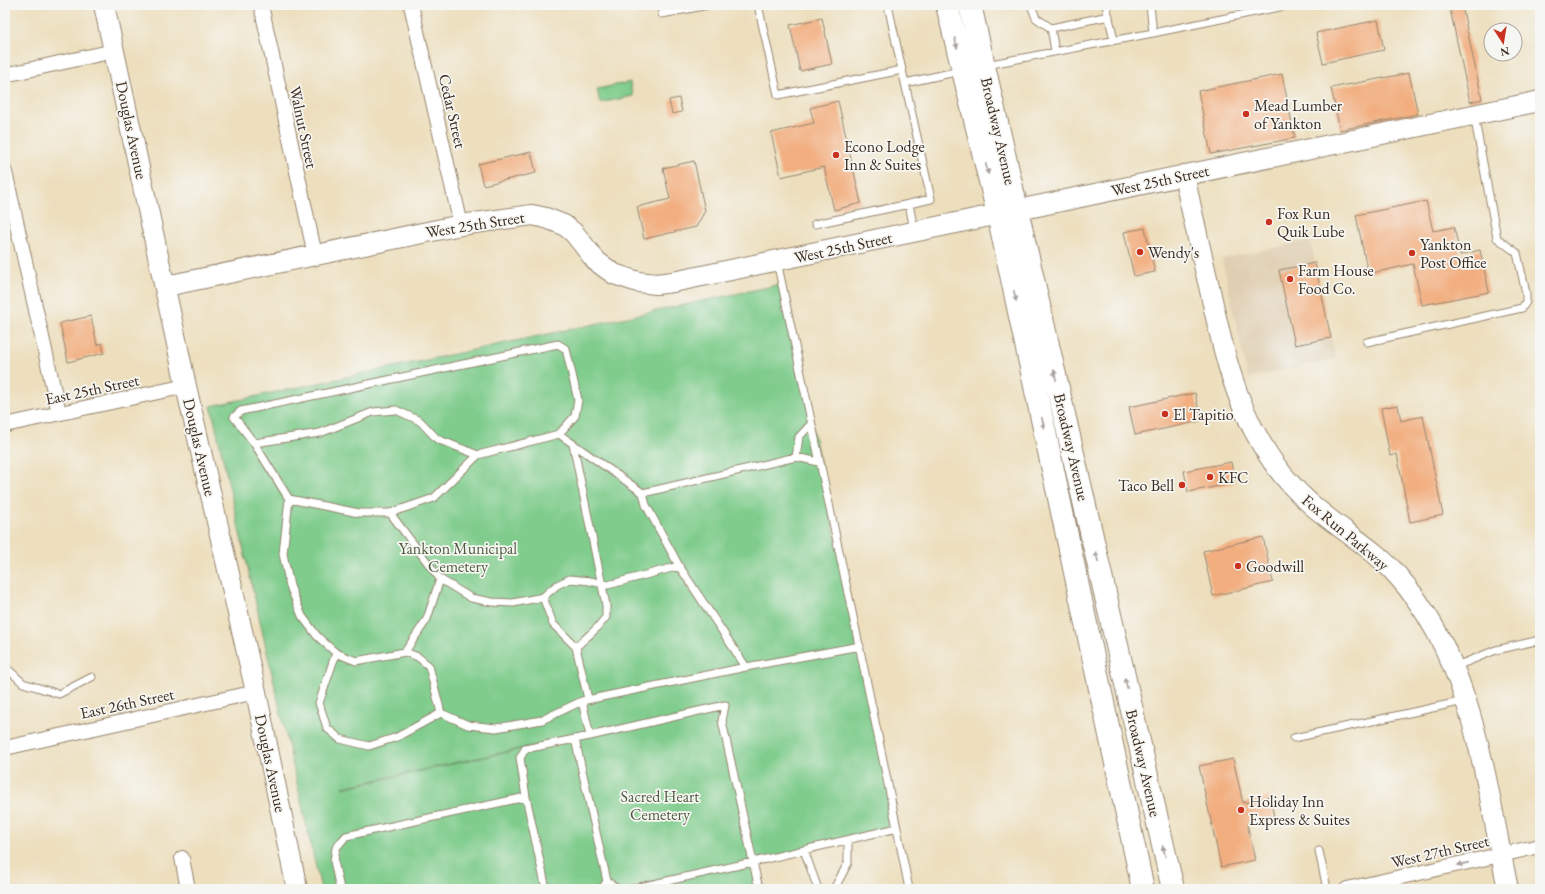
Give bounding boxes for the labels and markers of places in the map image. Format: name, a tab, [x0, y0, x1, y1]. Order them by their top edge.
place label: Mead Lumber of Yankton	[1254, 95, 1343, 134]
marker: Mead Lumber of Yankton	[1241, 109, 1251, 119]
place label: Econo Lodge Inn & Suites	[844, 136, 925, 175]
marker: Econo Lodge Inn & Suites	[831, 150, 841, 160]
place label: Fox Run Quik Lube	[1277, 203, 1345, 242]
marker: Fox Run Quik Lube	[1264, 217, 1274, 227]
place label: Yankton Post Office	[1420, 234, 1486, 273]
place label: Wendy's	[1148, 242, 1199, 263]
marker: Wendy's	[1135, 247, 1145, 257]
marker: Yankton Post Office	[1407, 248, 1417, 258]
place label: Farm House Food Co.	[1298, 260, 1374, 299]
marker: Farm House Food Co.	[1285, 274, 1295, 284]
place label: El Tapitio	[1173, 404, 1234, 425]
marker: El Tapitio	[1160, 409, 1170, 419]
place label: KFC	[1218, 467, 1248, 488]
marker: KFC	[1205, 472, 1215, 482]
place label: Taco Bell	[1118, 475, 1174, 496]
marker: Taco Bell	[1177, 480, 1187, 490]
place label: Goodwill	[1246, 556, 1304, 577]
marker: Goodwill	[1233, 561, 1243, 571]
place label: Holiday Inn Express & Suites	[1249, 791, 1350, 830]
marker: Holiday Inn Express & Suites	[1236, 805, 1246, 815]

